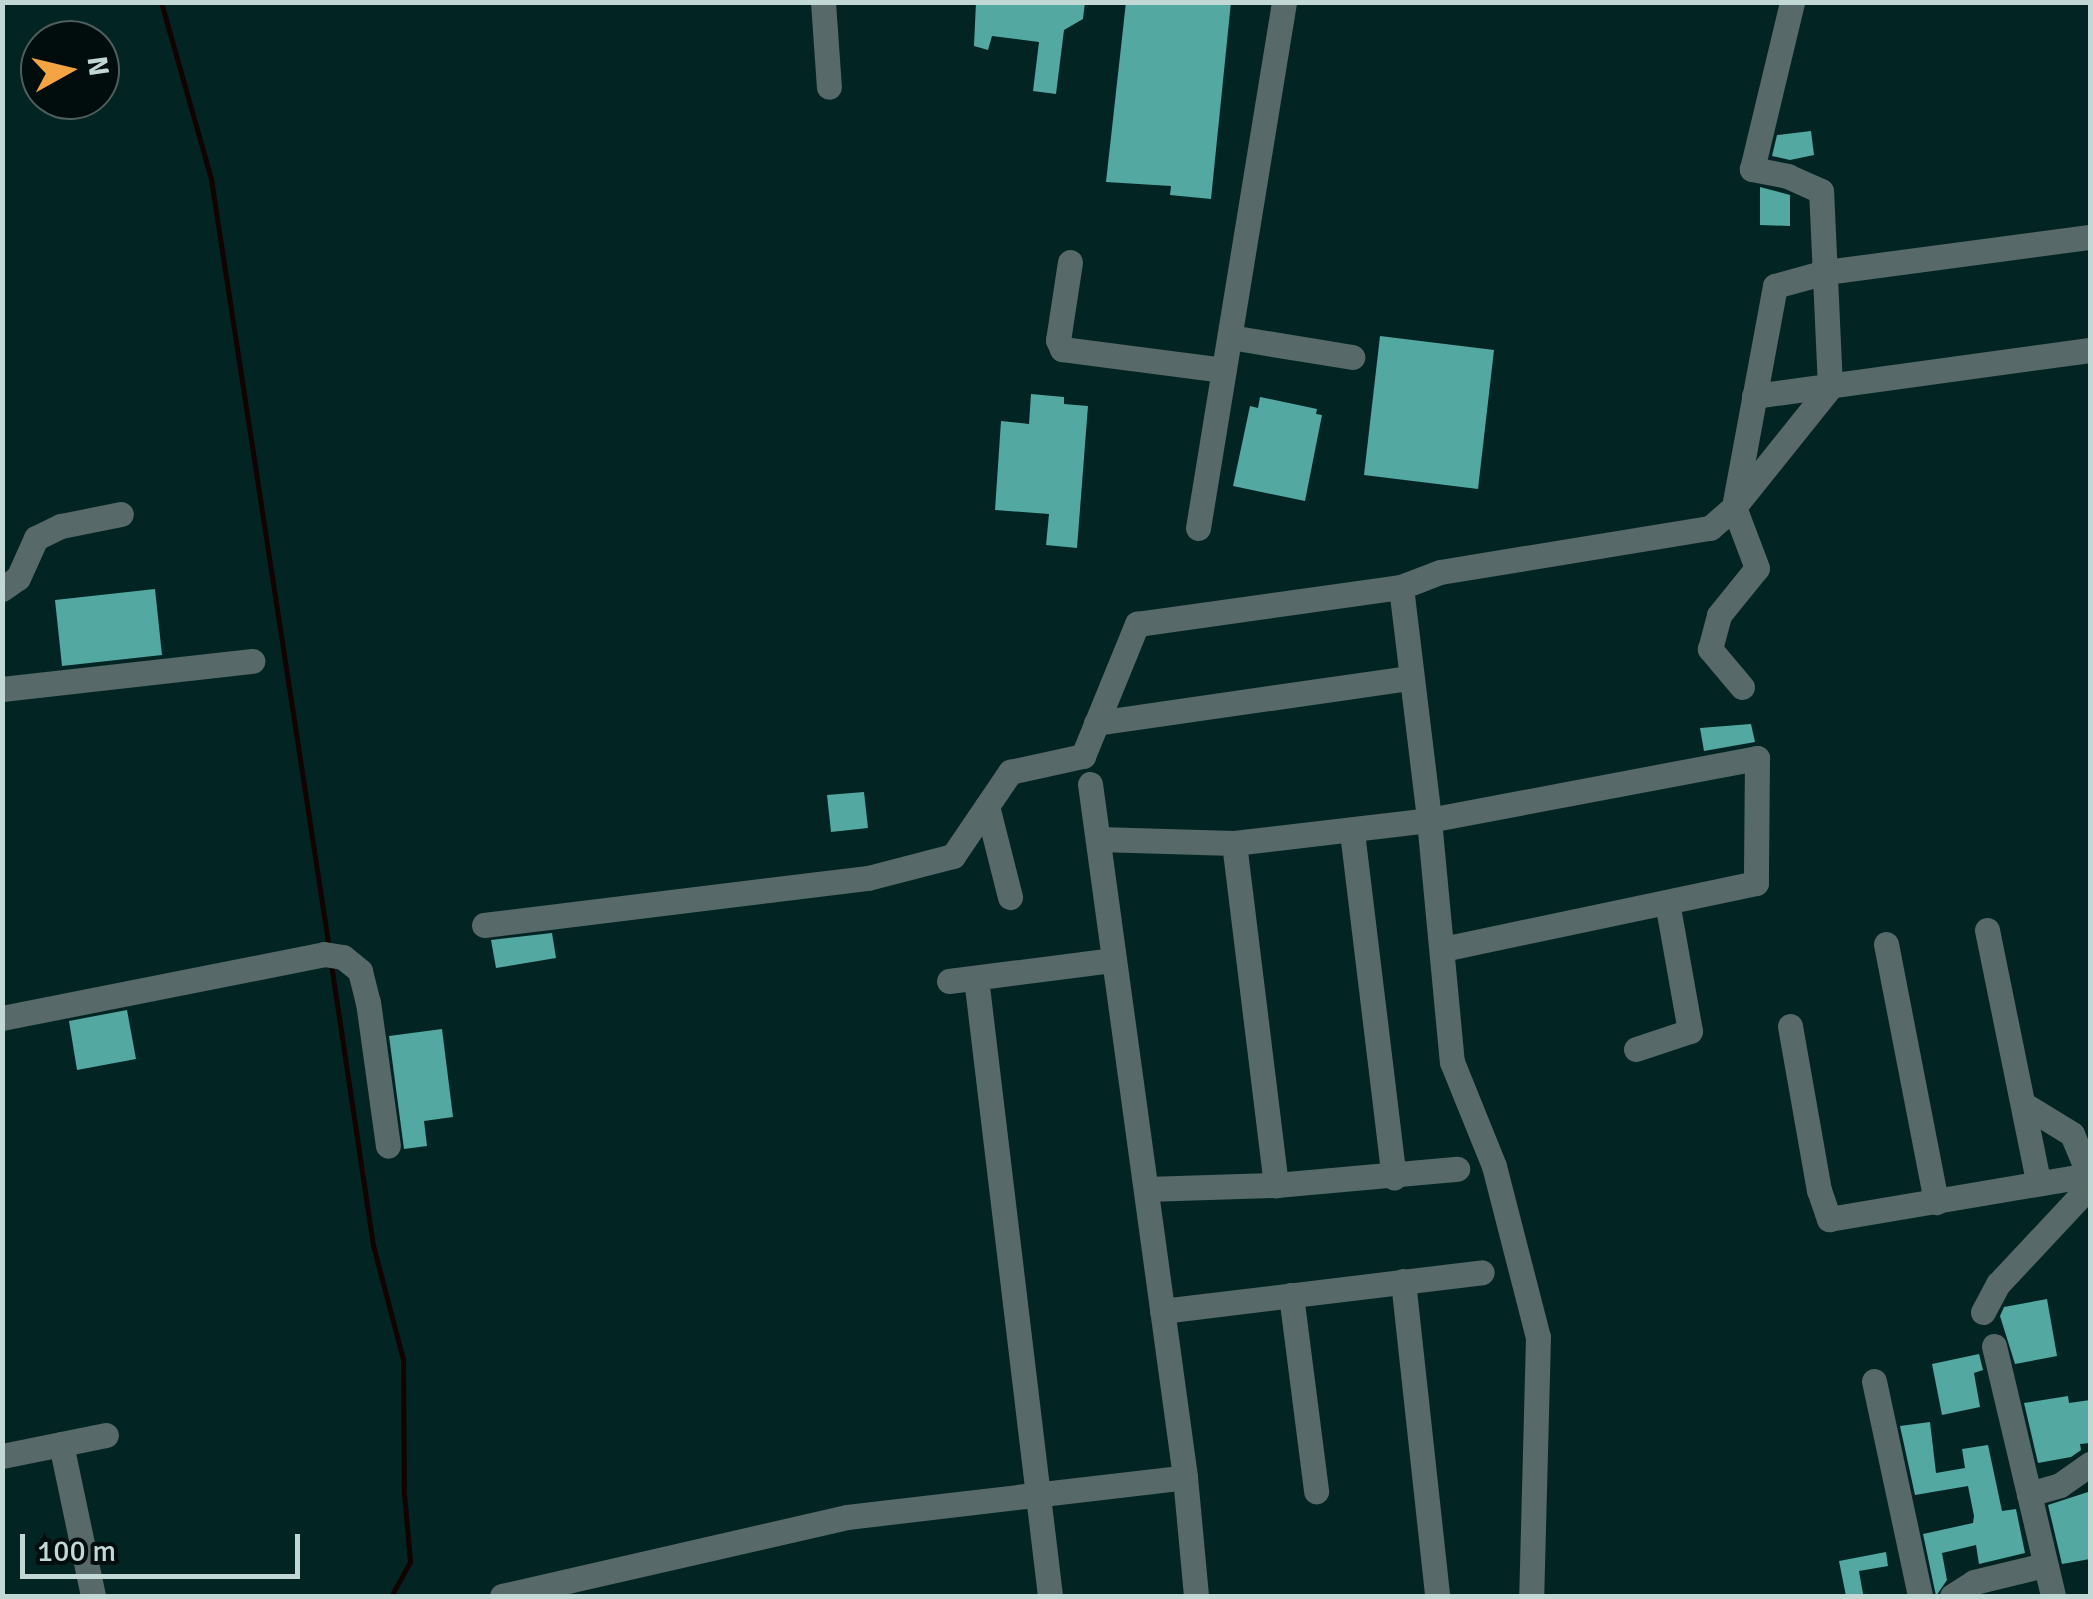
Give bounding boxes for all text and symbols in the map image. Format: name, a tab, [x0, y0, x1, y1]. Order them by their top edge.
north arrow	[20, 20, 120, 120]
text: N	[80, 54, 116, 78]
scale bar	[25, 1514, 305, 1576]
text: 100 m	[37, 1533, 116, 1570]

